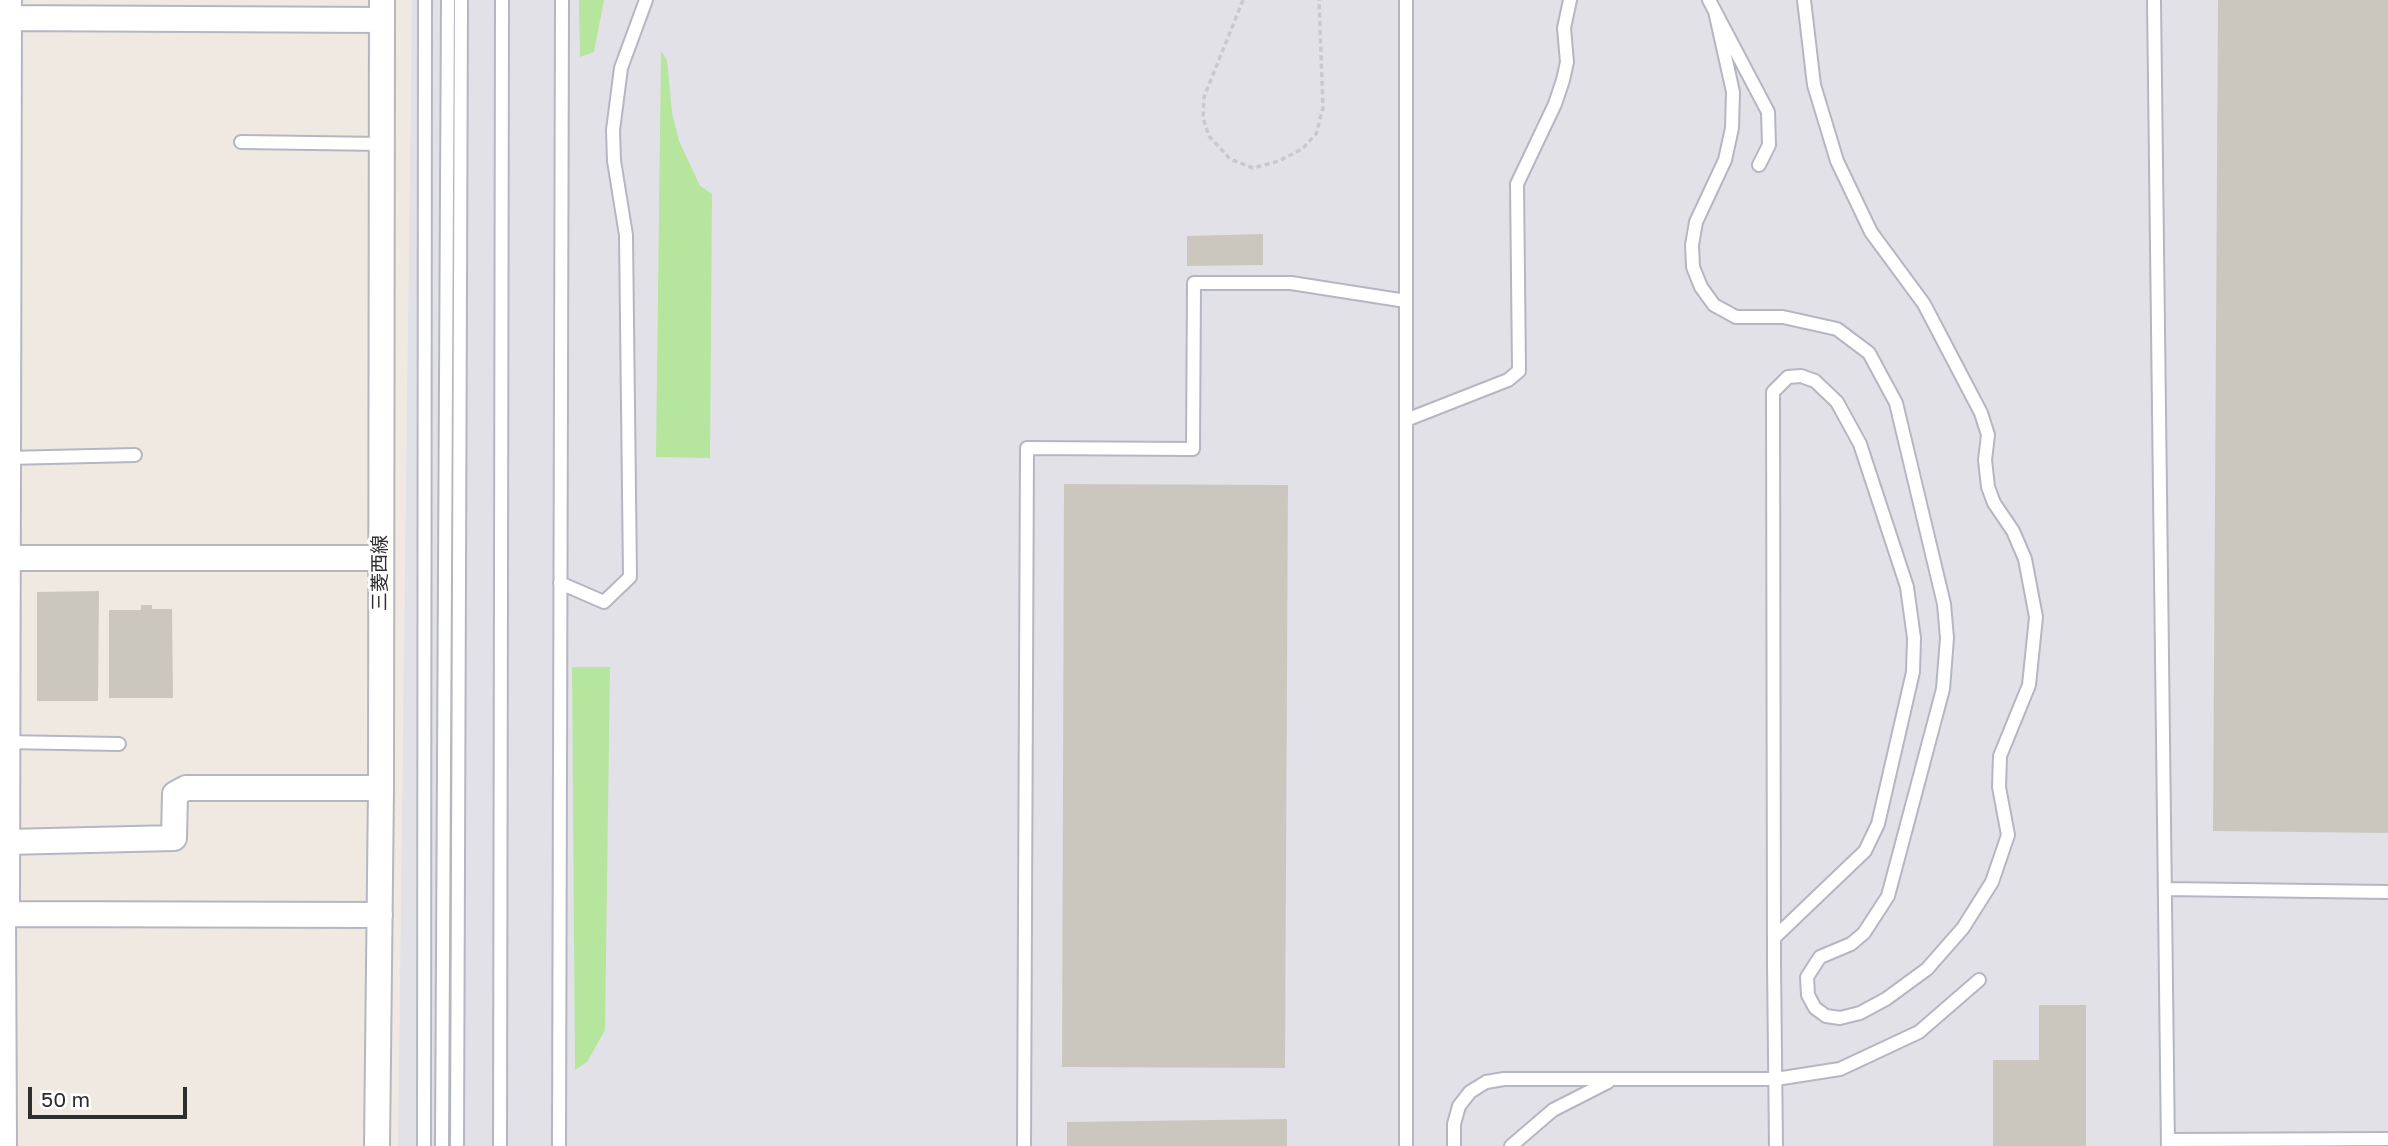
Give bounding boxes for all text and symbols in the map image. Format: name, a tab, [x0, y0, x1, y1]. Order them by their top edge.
street label: 三菱西線	[369, 535, 391, 611]
scale bar	[32, 1072, 191, 1116]
text: 50 m	[41, 1086, 90, 1112]

